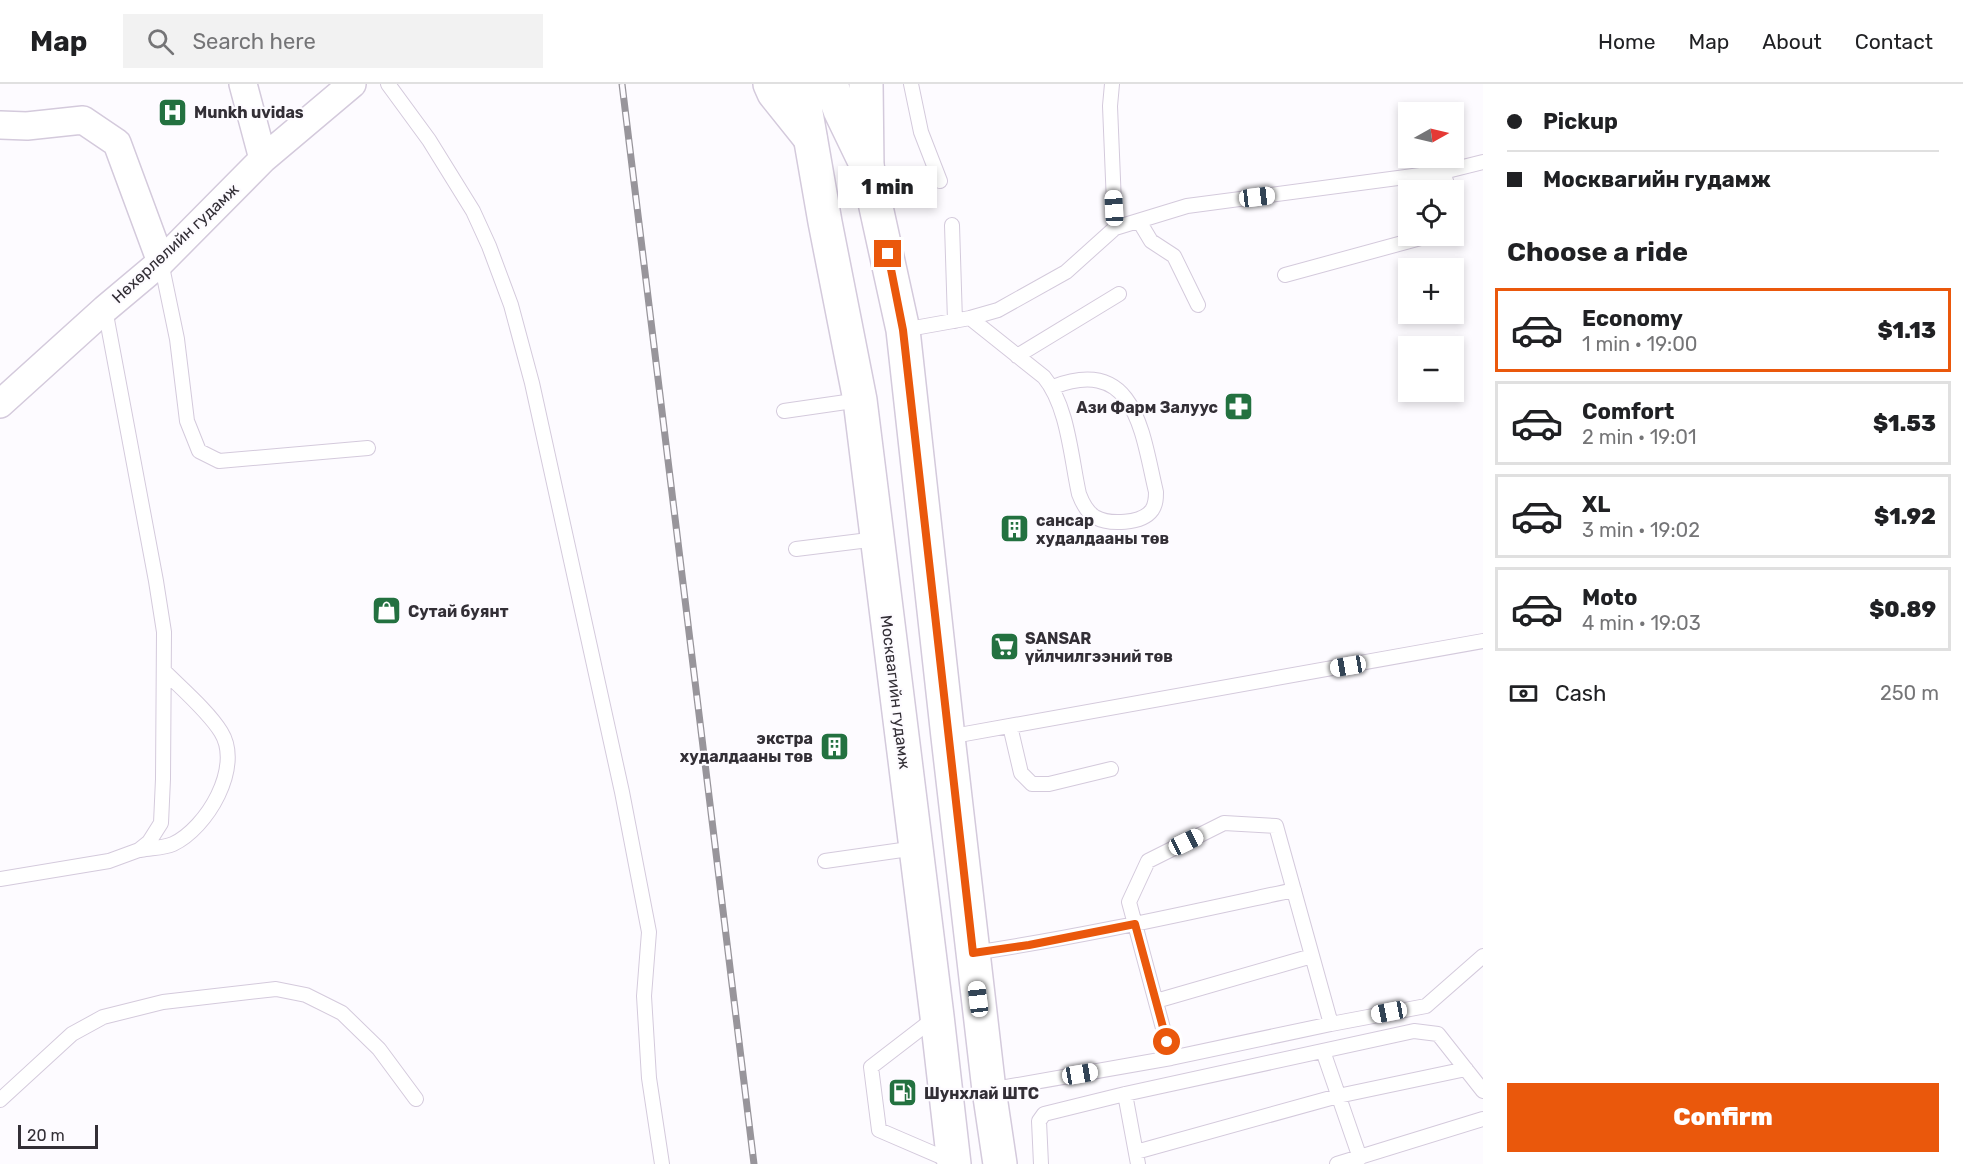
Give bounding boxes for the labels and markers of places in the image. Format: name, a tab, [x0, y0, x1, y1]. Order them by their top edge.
hospital icon: Munkh uvidas	[157, 96, 189, 128]
place label: Munkh uvidas	[194, 103, 304, 122]
pharmacy icon: Ази Фарм Залуус	[1223, 391, 1255, 423]
place label: Ази Фарм Залуус	[1076, 398, 1218, 417]
place label: сансар худалдааны төв	[1036, 511, 1169, 548]
building icon: сансар худалдааны төв	[999, 513, 1031, 545]
shop icon: Сутай буянт	[371, 595, 403, 627]
place label: Сутай буянт	[408, 602, 509, 621]
place label: SANSAR үйлчилгээний төв	[1025, 629, 1173, 666]
supermarket icon: SANSAR үйлчилгээний төв	[988, 631, 1020, 663]
place label: экстра худалдааны төв	[680, 729, 813, 766]
building icon: экстра худалдааны төв	[818, 731, 850, 763]
fuel station icon: Шунхлай ШТС	[887, 1077, 919, 1109]
place label: Шунхлай ШТС	[924, 1084, 1039, 1103]

